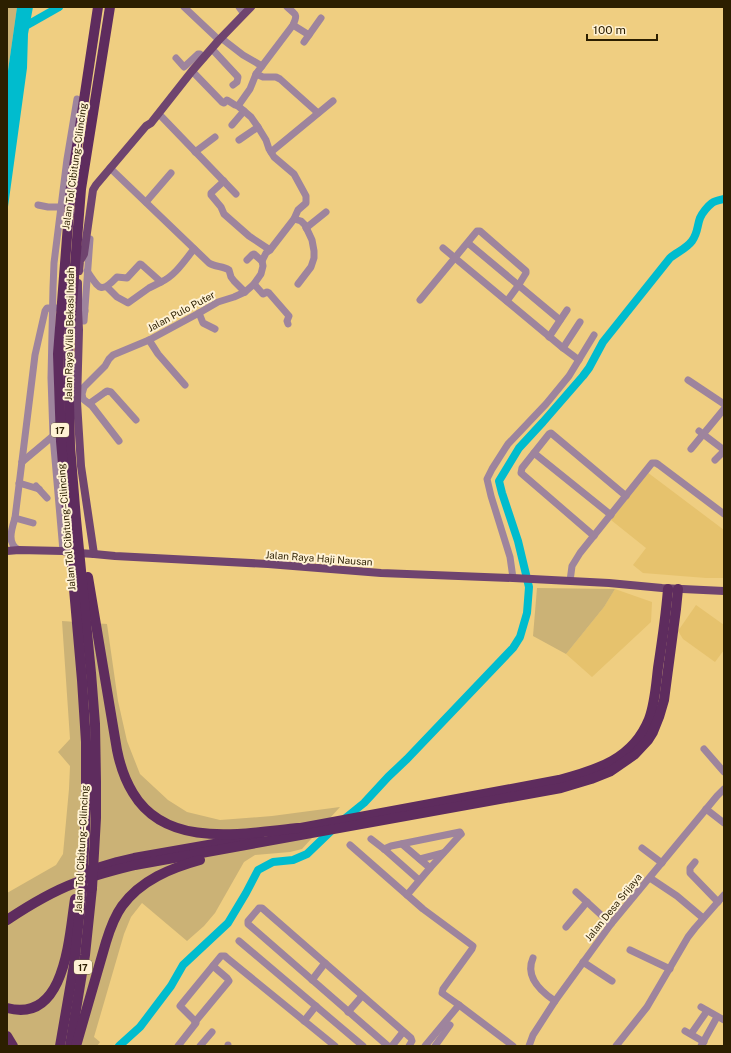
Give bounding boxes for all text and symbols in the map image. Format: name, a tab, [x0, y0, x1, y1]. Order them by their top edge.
scale bar	[587, 16, 657, 42]
text: 100 m	[593, 23, 626, 37]
street label: Jalan Tol Cibitung–Cilincing	[59, 102, 89, 230]
street label: Jalan Raya Villa Bekasi Indah	[62, 267, 76, 401]
street label: Jalan Pulo Puter	[145, 288, 217, 334]
road number: 17	[51, 423, 69, 437]
street label: Jalan Tol Cibitung–Cilincing	[54, 463, 78, 591]
street label: Jalan Raya Haji Nausan	[265, 548, 373, 568]
street label: Jalan Tol Cibitung–Cilincing	[72, 785, 90, 913]
street label: Jalan Desa Srijaya	[582, 871, 644, 943]
road number: 17	[74, 960, 92, 974]

